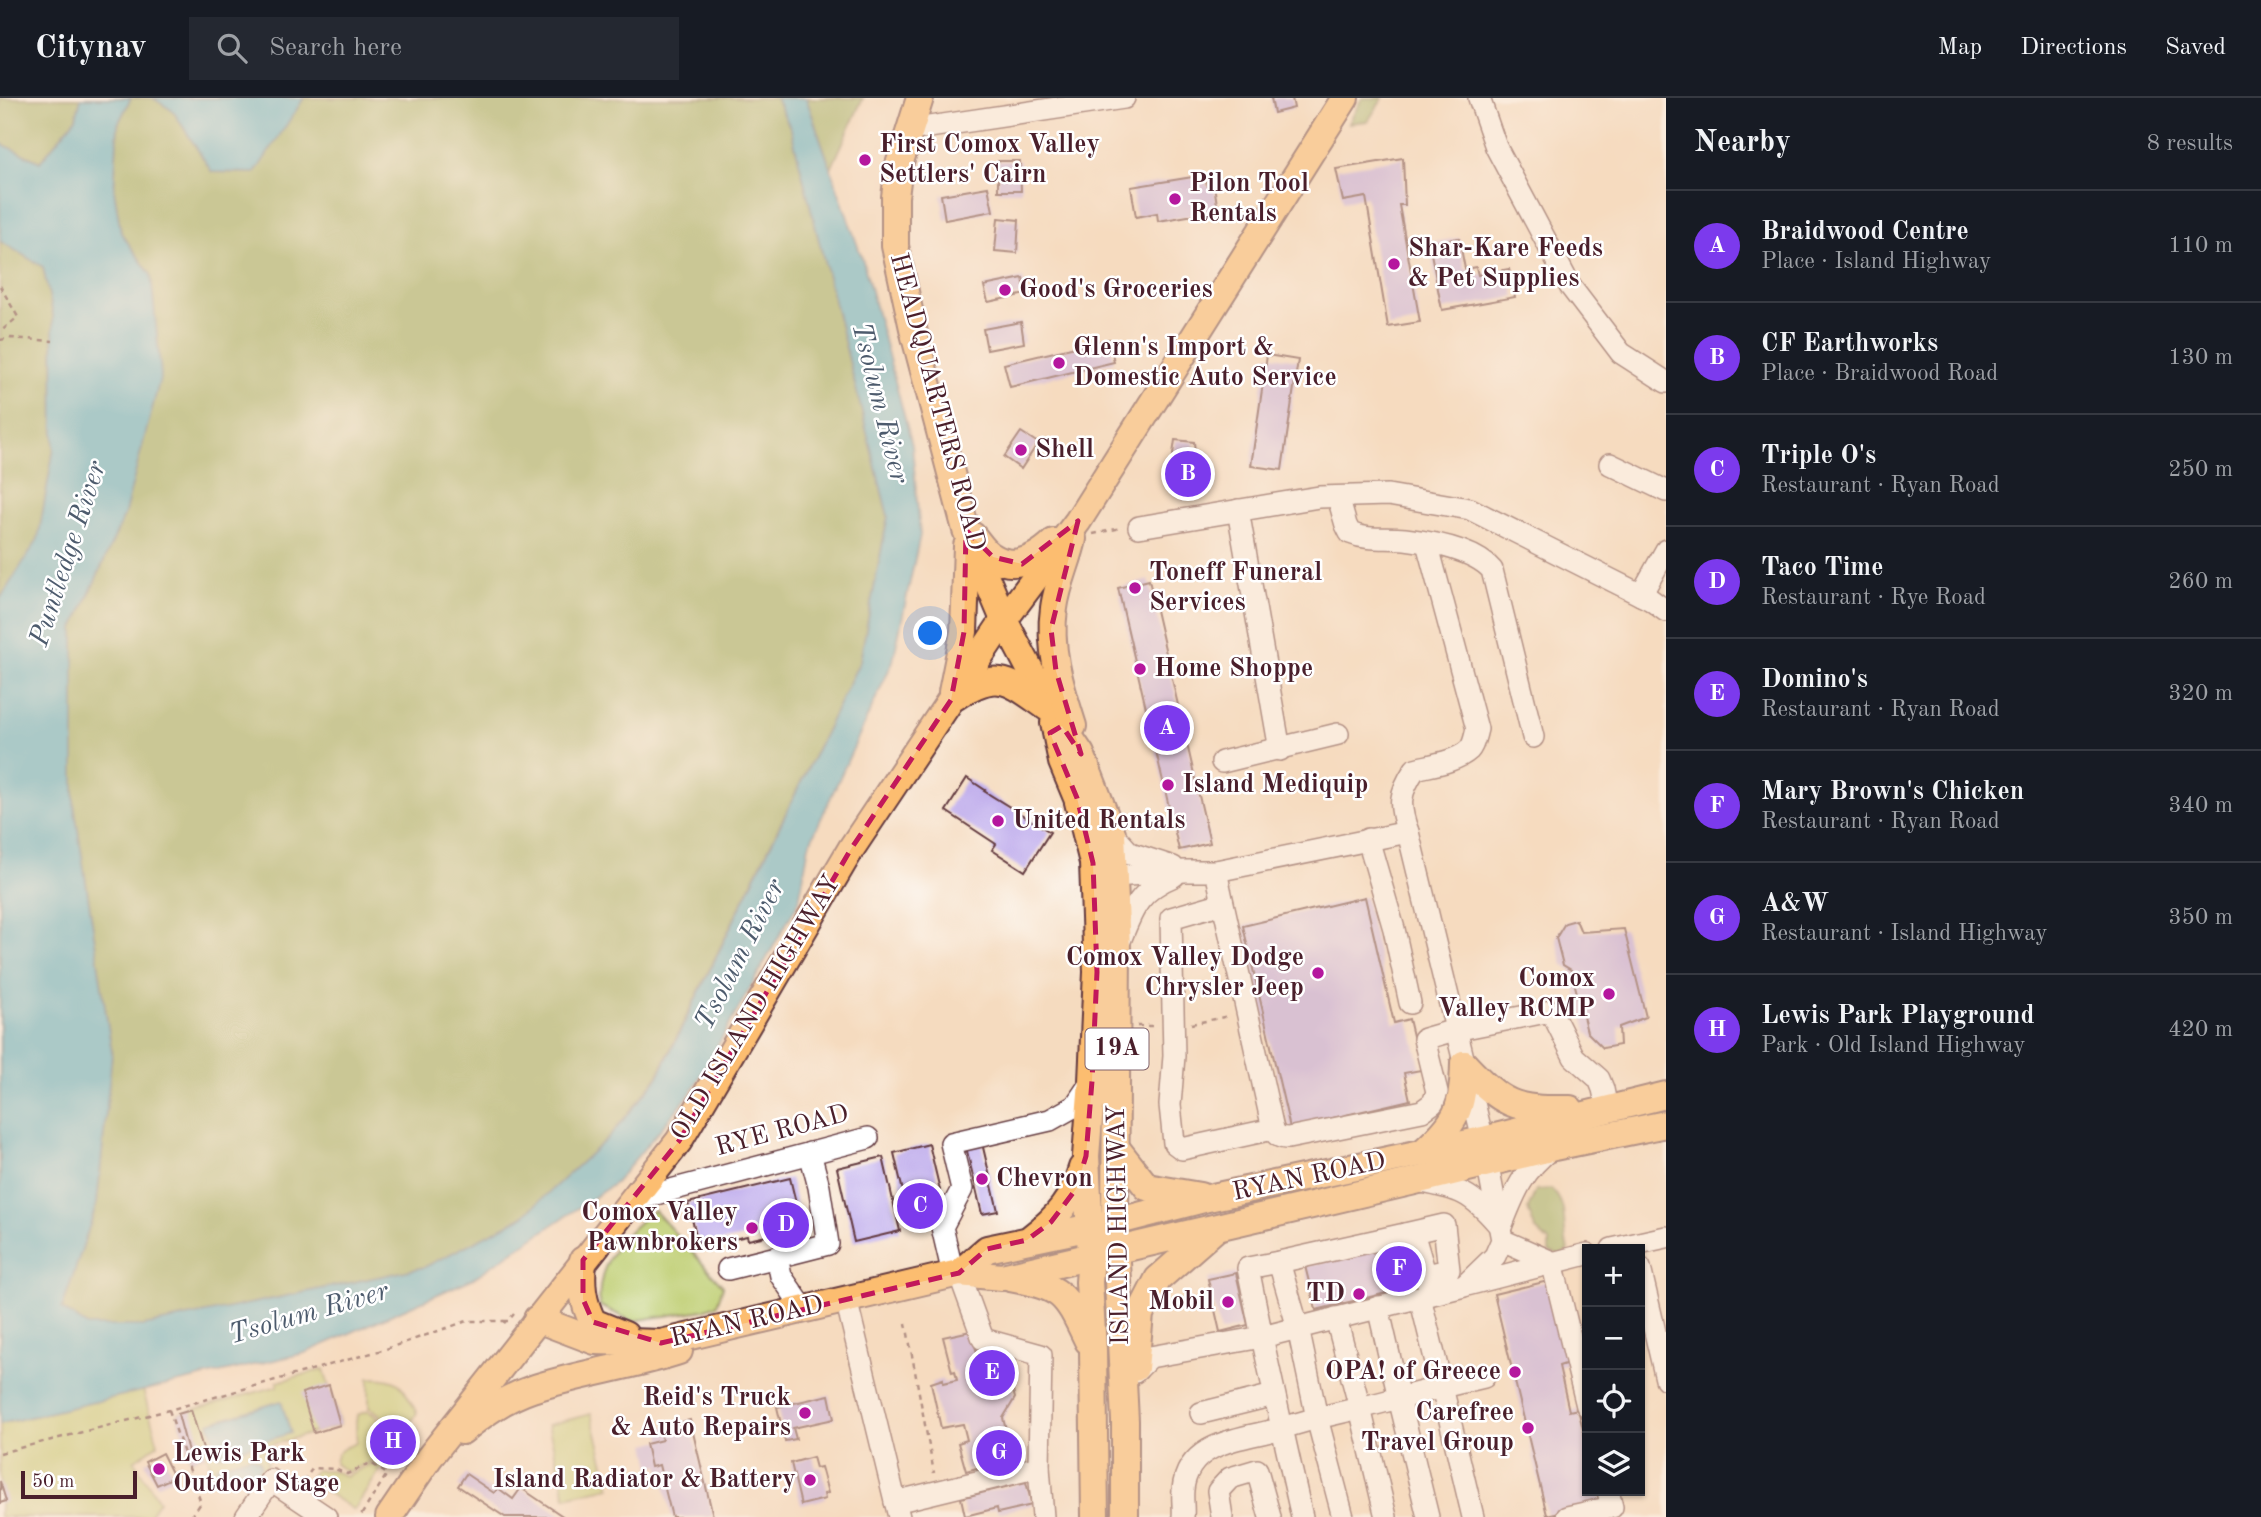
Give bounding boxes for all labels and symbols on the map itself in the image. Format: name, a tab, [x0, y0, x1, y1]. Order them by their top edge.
place label: First Comox Valley Settlers' Cairn	[879, 132, 1100, 188]
marker: First Comox Valley Settlers' Cairn	[857, 152, 873, 168]
place label: Pilon Tool Rentals	[1189, 171, 1309, 227]
marker: Pilon Tool Rentals	[1167, 191, 1183, 207]
place label: Shar-Kare Feeds & Pet Supplies	[1408, 236, 1603, 292]
street label: HEADQUARTERS ROAD	[885, 250, 989, 554]
marker: Shar-Kare Feeds & Pet Supplies	[1386, 256, 1402, 272]
place label: Good's Groceries	[1019, 277, 1213, 303]
marker: Good's Groceries	[997, 282, 1013, 298]
water label: Tsolum River	[845, 320, 913, 487]
place label: Glenn's Import & Domestic Auto Service	[1073, 335, 1337, 391]
marker: Glenn's Import & Domestic Auto Service	[1051, 355, 1067, 371]
place label: Shell	[1035, 437, 1094, 463]
marker: Shell	[1013, 442, 1029, 458]
pin: B	[1165, 448, 1211, 500]
water label: Puntledge River	[26, 457, 112, 651]
place label: Toneff Funeral Services	[1149, 560, 1322, 616]
marker: Toneff Funeral Services	[1127, 580, 1143, 596]
your location	[913, 616, 947, 650]
place label: Home Shoppe	[1154, 656, 1313, 682]
marker: Home Shoppe	[1132, 661, 1148, 677]
pin: A	[1144, 702, 1190, 754]
place label: Island Mediquip	[1182, 772, 1368, 798]
marker: Island Mediquip	[1160, 777, 1176, 793]
place label: United Rentals	[1012, 808, 1185, 834]
marker: United Rentals	[990, 813, 1006, 829]
street label: OLD ISLAND HIGHWAY	[667, 871, 845, 1145]
water label: Tsolum River	[691, 874, 791, 1035]
place label: Comox Valley Dodge Chrysler Jeep	[1066, 945, 1304, 1001]
marker: Comox Valley Dodge Chrysler Jeep	[1310, 965, 1326, 981]
place label: Comox Valley RCMP	[1437, 966, 1595, 1022]
marker: Comox Valley RCMP	[1601, 986, 1617, 1002]
road number: 19A	[1086, 1029, 1148, 1070]
street label: RYE ROAD	[712, 1101, 852, 1161]
street label: ISLAND HIGHWAY	[1104, 1104, 1134, 1346]
street label: RYAN ROAD	[1230, 1148, 1388, 1206]
place label: Chevron	[996, 1166, 1093, 1192]
marker: Chevron	[974, 1171, 990, 1187]
pin: C	[897, 1180, 943, 1232]
pin: D	[763, 1199, 809, 1251]
place label: Comox Valley Pawnbrokers	[581, 1200, 738, 1256]
marker: Comox Valley Pawnbrokers	[744, 1220, 760, 1236]
pin: F	[1376, 1243, 1422, 1295]
water label: Tsolum River	[226, 1278, 393, 1350]
place label: TD	[1306, 1281, 1345, 1307]
marker: TD	[1351, 1286, 1367, 1302]
place label: Mobil	[1148, 1289, 1214, 1315]
street label: RYAN ROAD	[668, 1292, 826, 1352]
marker: Mobil	[1220, 1294, 1236, 1310]
pin: E	[969, 1347, 1015, 1399]
place label: OPA! of Greece	[1325, 1359, 1501, 1385]
marker: OPA! of Greece	[1507, 1364, 1523, 1380]
place label: Reid's Truck & Auto Repairs	[611, 1385, 791, 1441]
place label: Carefree Travel Group	[1361, 1400, 1514, 1456]
marker: Reid's Truck & Auto Repairs	[797, 1405, 813, 1421]
pin: H	[370, 1416, 416, 1468]
marker: Carefree Travel Group	[1520, 1420, 1536, 1436]
pin: G	[976, 1427, 1022, 1479]
place label: Lewis Park Outdoor Stage	[173, 1441, 340, 1497]
marker: Lewis Park Outdoor Stage	[151, 1461, 167, 1477]
place label: Island Radiator & Battery	[493, 1467, 796, 1493]
scale bar	[21, 1468, 136, 1500]
marker: Island Radiator & Battery	[802, 1472, 818, 1488]

